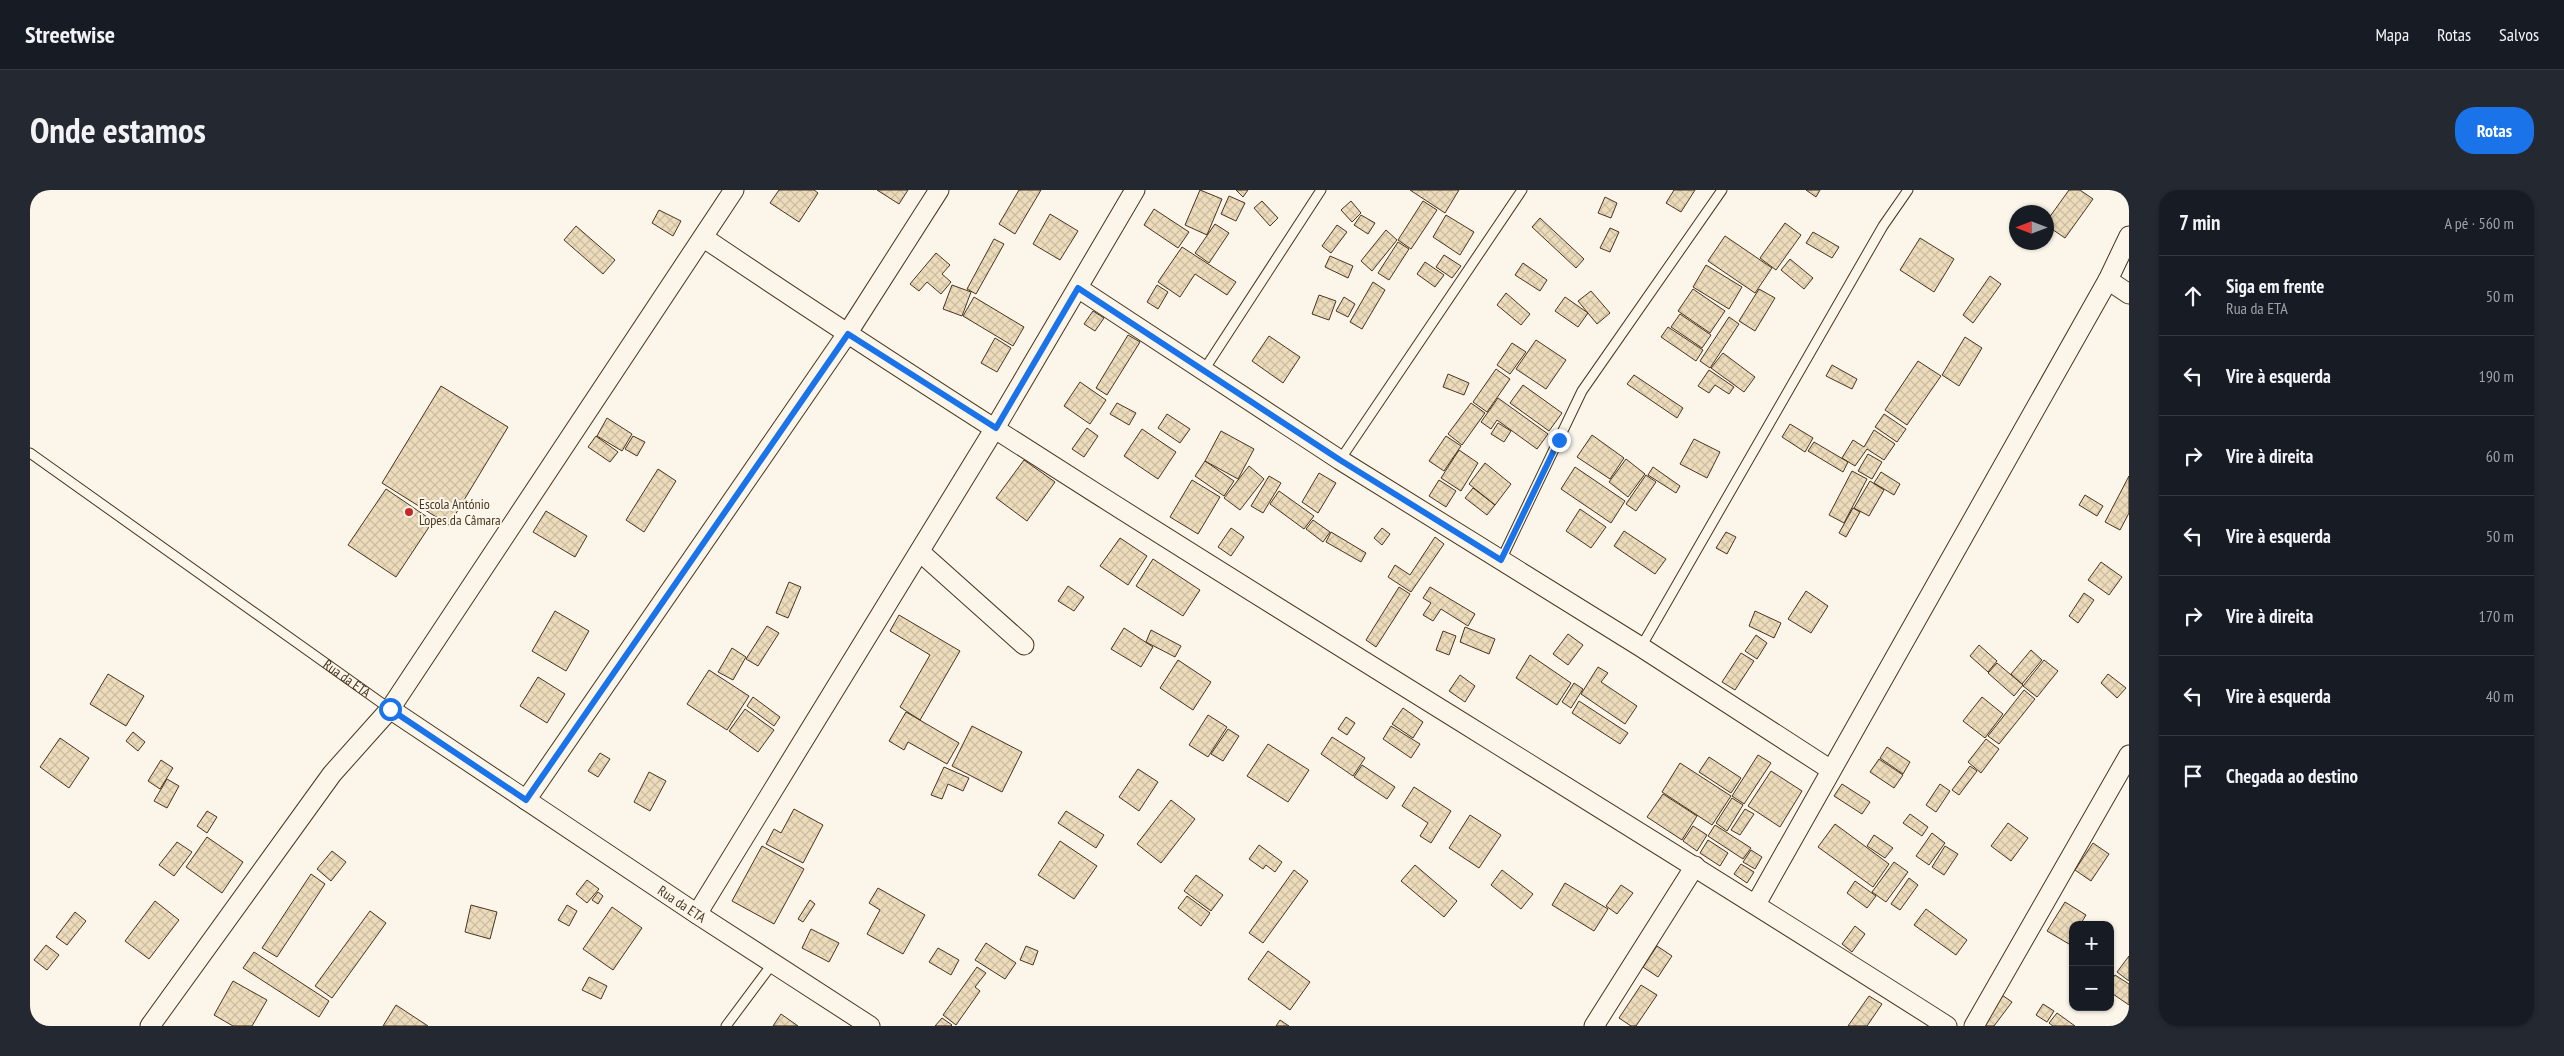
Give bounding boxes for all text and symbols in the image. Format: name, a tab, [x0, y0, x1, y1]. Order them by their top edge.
text: Streetwise	[25, 19, 115, 50]
text: Mapa	[2375, 23, 2409, 46]
text: Rotas	[2437, 23, 2471, 46]
text: Salvos	[2499, 23, 2539, 46]
text: Onde estamos	[30, 107, 206, 153]
button: Rotas	[2455, 107, 2534, 154]
north arrow	[2009, 205, 2054, 250]
text: 7 min	[2179, 209, 2221, 236]
text: A pé · 560 m	[2444, 213, 2514, 233]
text: Siga em frente	[2226, 274, 2324, 298]
icon: ahead	[2179, 282, 2207, 310]
text: 50 m	[2486, 286, 2514, 306]
text: Rua da ETA	[2226, 298, 2288, 318]
icon: left	[2179, 362, 2207, 390]
text: Vire à esquerda	[2226, 364, 2331, 388]
text: 190 m	[2479, 366, 2514, 386]
route end	[1548, 429, 1571, 452]
icon: right	[2179, 442, 2207, 470]
text: Vire à direita	[2226, 444, 2313, 468]
text: 60 m	[2486, 446, 2514, 466]
place label: Escola António Lopes da Câmara	[419, 495, 501, 529]
marker: Escola António Lopes da Câmara	[403, 506, 415, 518]
icon: left	[2179, 522, 2207, 550]
text: Vire à esquerda	[2226, 524, 2331, 548]
text: 50 m	[2486, 526, 2514, 546]
icon: right	[2179, 602, 2207, 630]
text: Vire à direita	[2226, 604, 2313, 628]
text: 170 m	[2479, 606, 2514, 626]
street label: Rua da ETA	[320, 655, 375, 702]
icon: left	[2179, 682, 2207, 710]
text: Vire à esquerda	[2226, 684, 2331, 708]
text: 40 m	[2486, 686, 2514, 706]
route start	[379, 698, 402, 721]
icon: arrive	[2179, 762, 2207, 790]
text: Chegada ao destino	[2226, 764, 2358, 788]
street label: Rua da ETA	[654, 881, 710, 927]
map controls	[2069, 921, 2114, 1011]
button: +	[2069, 921, 2114, 966]
button: −	[2069, 966, 2114, 1011]

